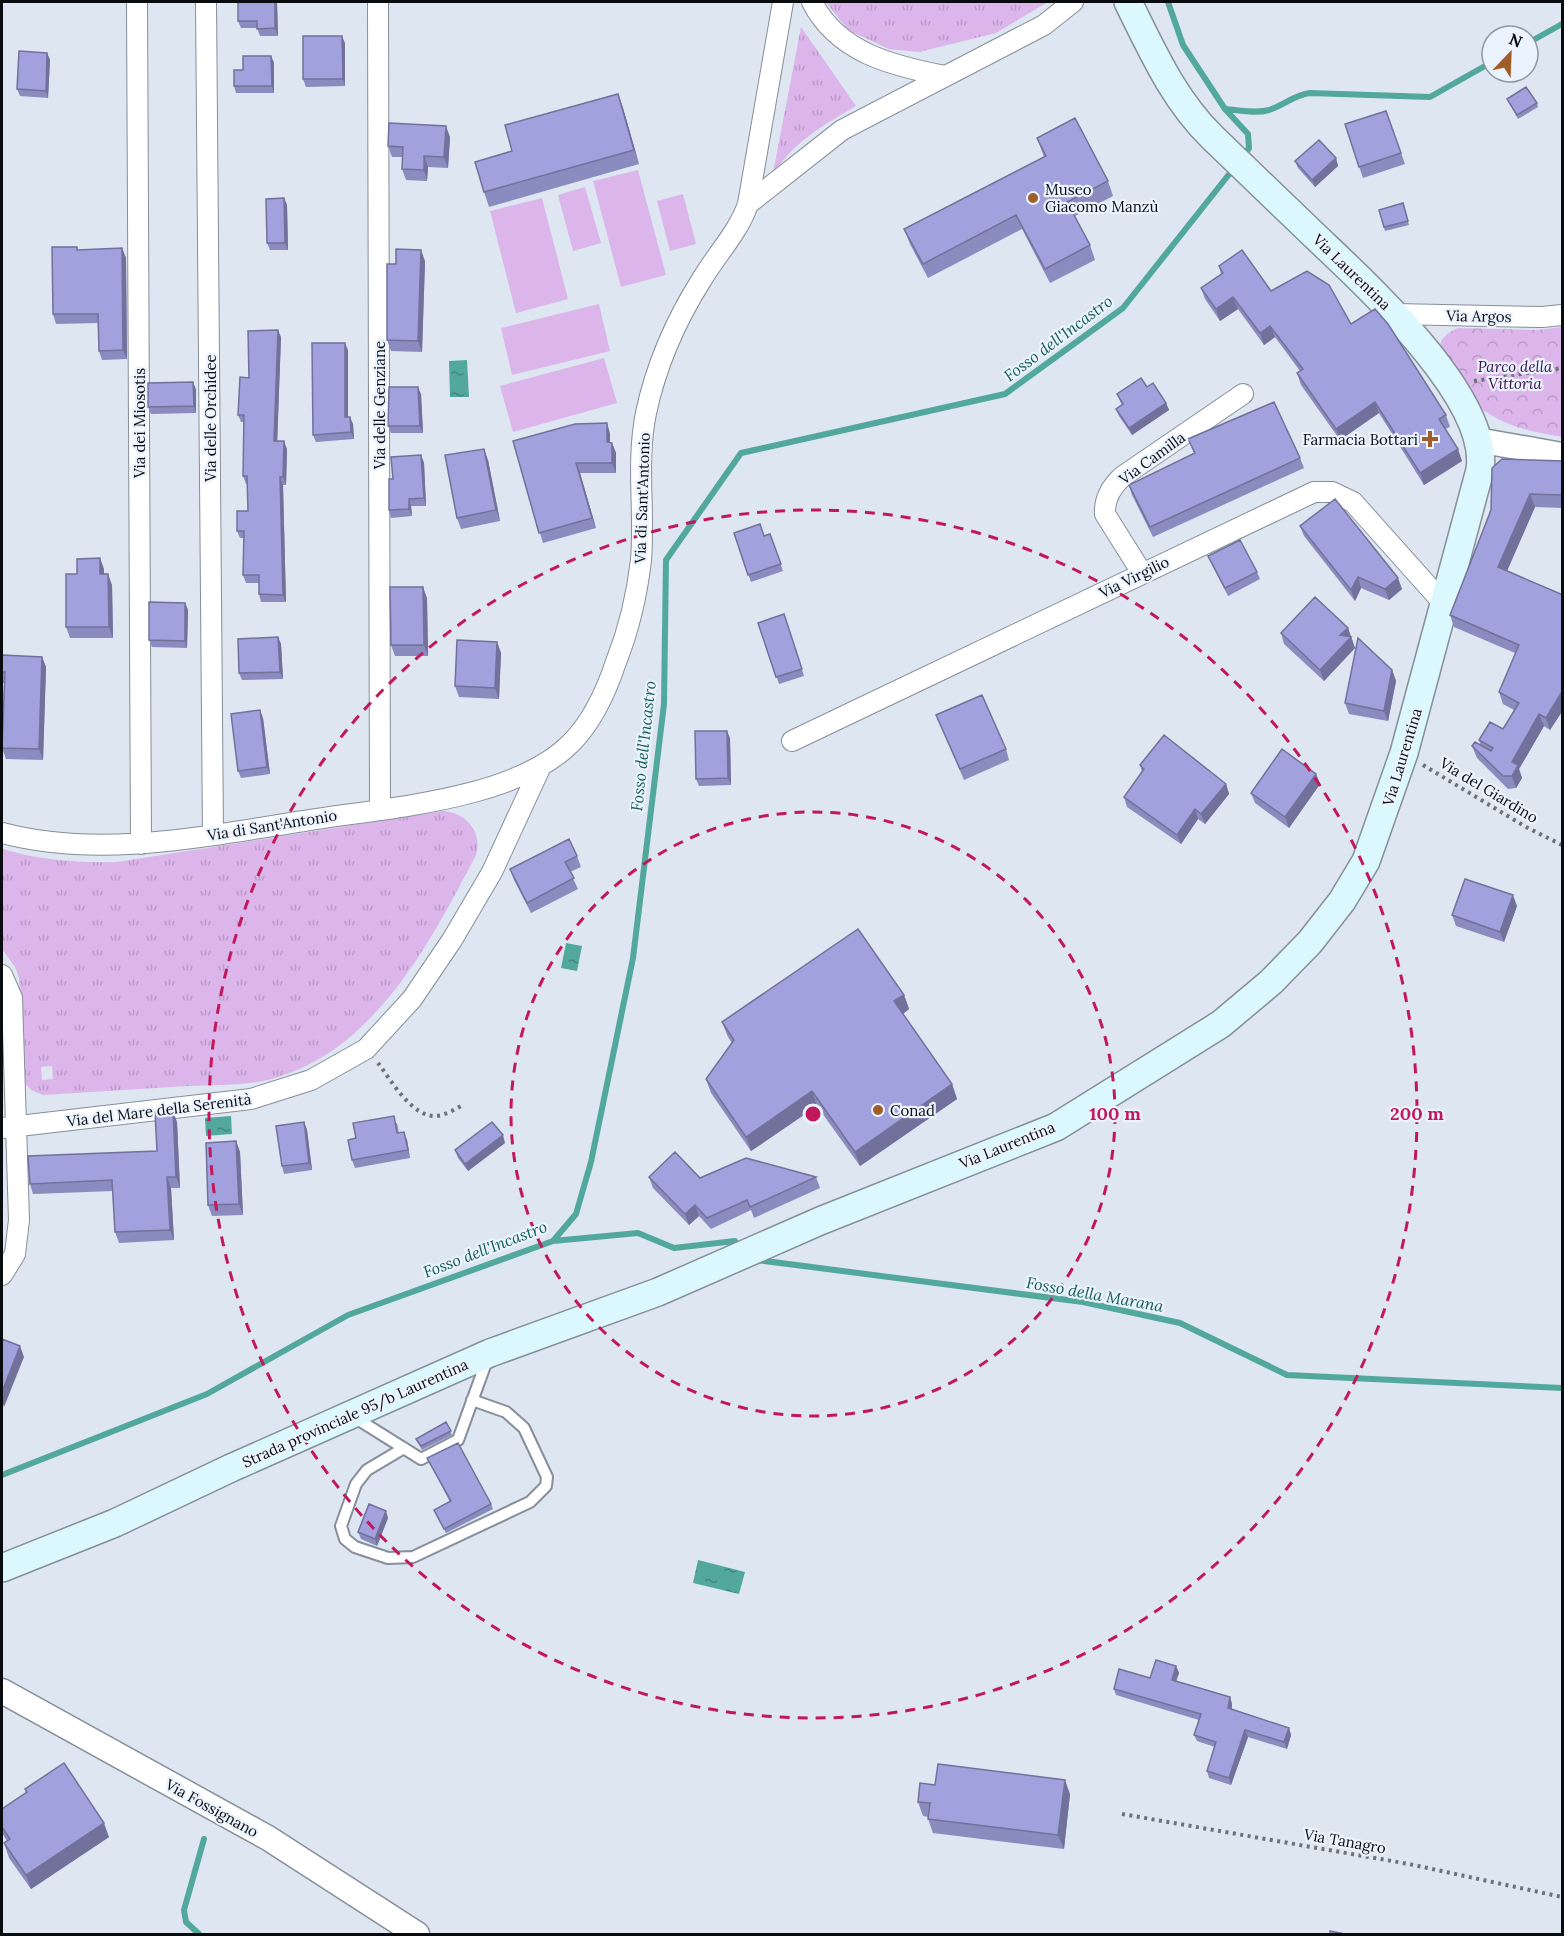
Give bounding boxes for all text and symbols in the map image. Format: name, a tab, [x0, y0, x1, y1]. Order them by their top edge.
north arrow	[1480, 24, 1540, 84]
text: N	[1506, 29, 1525, 52]
place label: Museo Giacomo Manzù	[1045, 180, 1158, 216]
marker: Museo Giacomo Manzù	[1026, 191, 1040, 205]
street label: Via Laurentina	[1308, 229, 1395, 314]
water label: Fosso dell'Incastro	[1000, 291, 1116, 385]
street label: Via Argos	[1445, 306, 1512, 326]
street label: Via delle Genziane	[370, 341, 389, 470]
street label: Via delle Orchidee	[201, 354, 220, 483]
park label: Parco della Vittoria	[1478, 357, 1553, 393]
street label: Via dei Miosotis	[130, 368, 149, 479]
street label: Via Camilla	[1114, 427, 1189, 489]
place label: Farmacia Bottari	[1303, 430, 1418, 449]
street label: Via di Sant'Antonio	[630, 432, 654, 565]
marker: Farmacia Bottari	[1423, 432, 1437, 446]
street label: Via Virgilio	[1095, 552, 1172, 603]
water label: Fosso dell'Incastro	[626, 680, 660, 812]
street label: Via Laurentina	[1378, 705, 1426, 809]
street label: Via del Giardino	[1435, 753, 1542, 827]
street label: Via di Sant'Antonio	[205, 805, 338, 845]
street label: Via del Mare della Serenità	[65, 1089, 253, 1131]
place label: Conad	[890, 1101, 935, 1120]
text: 100 m	[1089, 1102, 1141, 1125]
text: 200 m	[1390, 1102, 1444, 1125]
marker: Conad	[871, 1103, 885, 1117]
centre of rings	[803, 1104, 823, 1124]
street label: Via Laurentina	[955, 1117, 1058, 1173]
water label: Fosso dell'Incastro	[420, 1216, 550, 1282]
water label: Fosso della Marana	[1025, 1272, 1165, 1316]
street label: Strada provinciale 95/b Laurentina	[239, 1354, 472, 1472]
street label: Via Fossignano	[161, 1774, 262, 1841]
street label: Via Tanagro	[1302, 1824, 1388, 1858]

